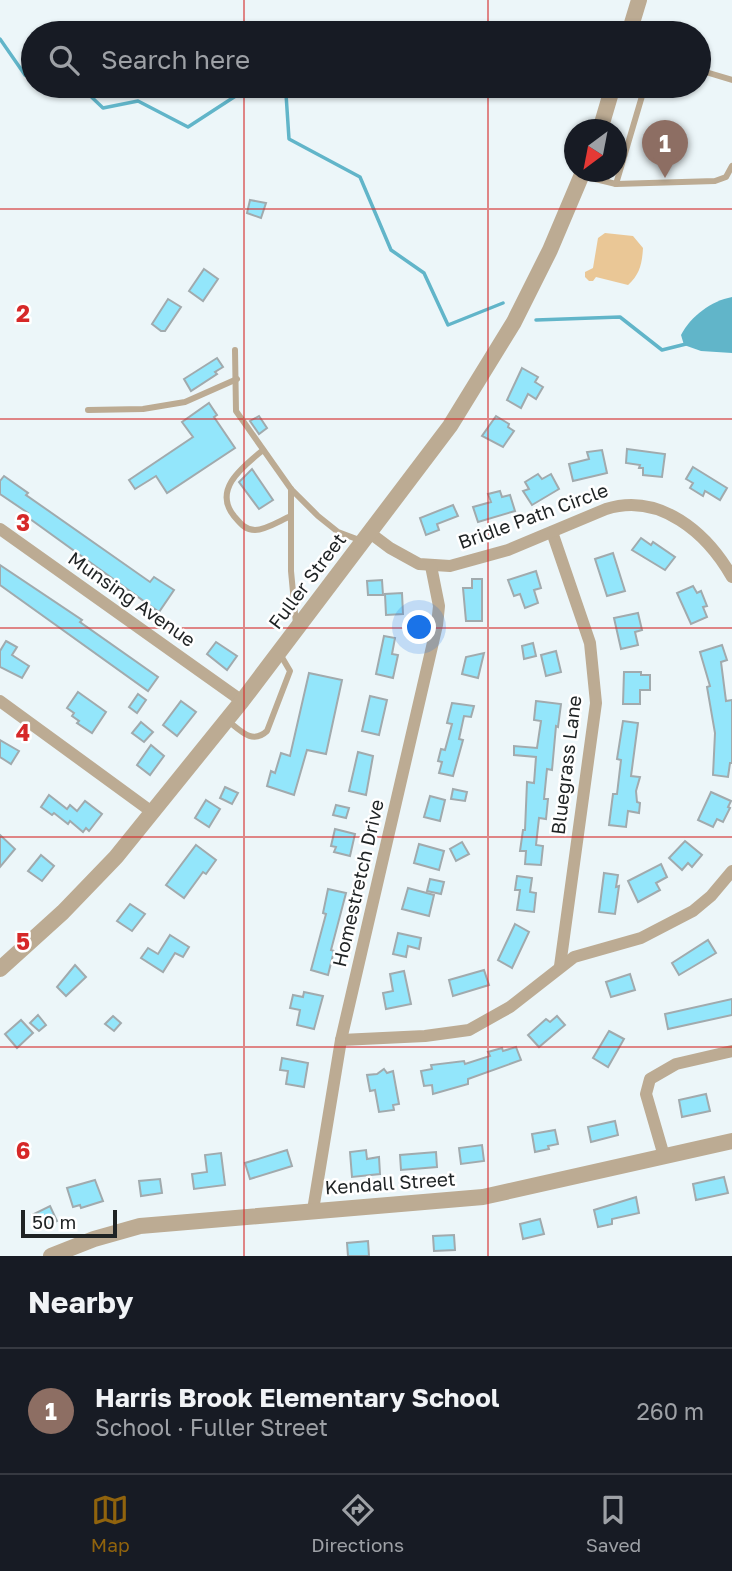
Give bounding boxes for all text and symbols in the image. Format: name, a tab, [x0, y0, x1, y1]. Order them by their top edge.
search box	[21, 21, 711, 98]
icon: search	[45, 41, 83, 79]
text: Search here	[101, 44, 250, 75]
north arrow	[564, 119, 627, 182]
pin: 1	[642, 120, 688, 178]
text: 2	[16, 299, 30, 327]
street label: Bridle Path Circle	[455, 478, 611, 553]
text: 3	[16, 508, 30, 536]
street label: Fuller Street	[263, 528, 350, 633]
street label: Munsing Avenue	[64, 546, 200, 651]
your location	[402, 610, 436, 644]
street label: Bluegrass Lane	[546, 694, 585, 836]
text: 4	[16, 718, 30, 746]
street label: Homestretch Drive	[327, 797, 388, 969]
text: 5	[16, 927, 30, 955]
text: 6	[16, 1136, 30, 1164]
street label: Kendall Street	[324, 1166, 456, 1199]
scale bar	[21, 1207, 117, 1239]
text: 50 m	[32, 1210, 76, 1233]
text: Nearby	[28, 1284, 133, 1320]
text: Harris Brook Elementary School	[95, 1382, 500, 1413]
text: 1	[45, 1397, 57, 1425]
text: 260 m	[636, 1397, 704, 1425]
text: School · Fuller Street	[95, 1413, 328, 1441]
tab: Map	[91, 1491, 130, 1556]
tab: Directions	[311, 1491, 404, 1556]
tab: Saved	[586, 1491, 641, 1556]

